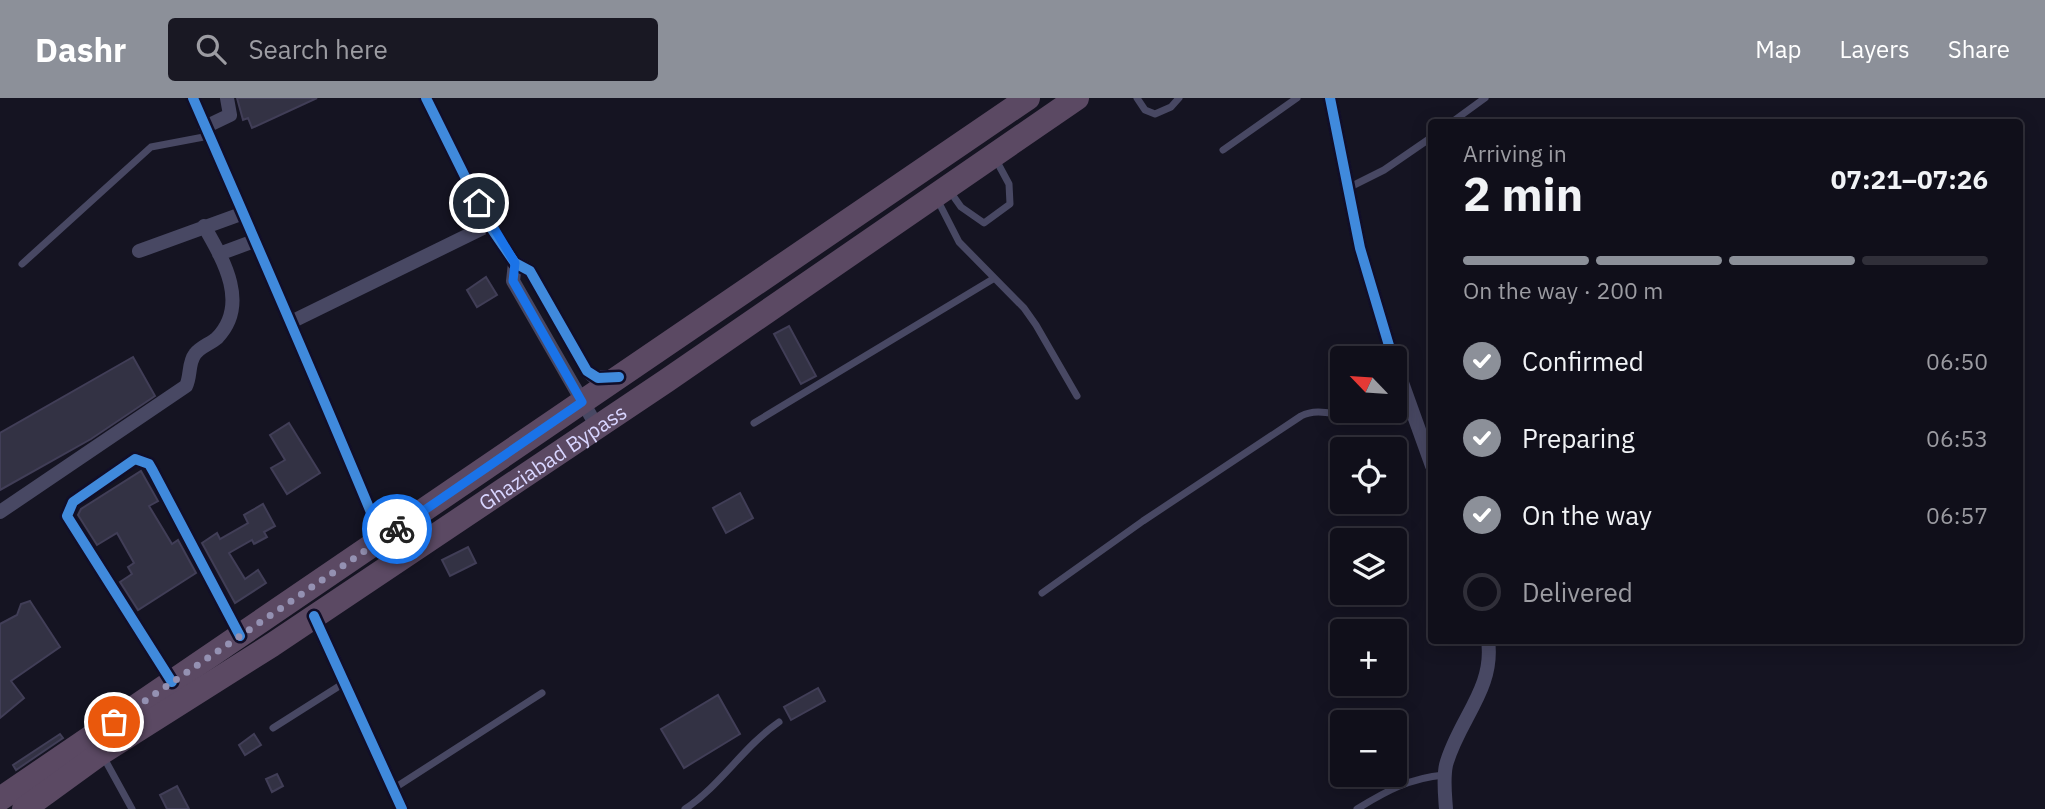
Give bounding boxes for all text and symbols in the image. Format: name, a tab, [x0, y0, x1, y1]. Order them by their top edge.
search box	[168, 18, 658, 81]
text: Dashr	[35, 28, 126, 71]
icon: search	[192, 30, 230, 68]
text: Search here	[248, 32, 388, 66]
text: Map	[1755, 33, 1802, 65]
text: Layers	[1840, 33, 1910, 65]
text: Share	[1948, 33, 2010, 65]
text: Arriving in	[1463, 138, 1567, 168]
text: 07:21–07:26	[1831, 162, 1988, 196]
text: 2 min	[1463, 164, 1583, 224]
pin	[449, 173, 509, 233]
icon: home	[460, 184, 498, 222]
text: On the way · 200 m	[1463, 275, 1663, 305]
icon: check	[1463, 342, 1501, 380]
text: Confirmed	[1522, 344, 1644, 378]
north arrow	[1330, 346, 1407, 424]
map controls	[1330, 346, 1407, 787]
text: 06:50	[1926, 346, 1988, 376]
street label: Ghaziabad Bypass	[473, 398, 632, 517]
icon: check	[1463, 419, 1501, 457]
text: Preparing	[1522, 421, 1635, 455]
text: 06:53	[1926, 423, 1988, 453]
button: locate	[1330, 437, 1407, 514]
courier	[362, 494, 432, 564]
icon: check	[1463, 496, 1501, 534]
text: On the way	[1522, 498, 1652, 532]
text: 06:57	[1926, 500, 1988, 530]
icon: bike	[378, 510, 416, 548]
button: layers	[1330, 528, 1407, 605]
text: Delivered	[1522, 575, 1633, 609]
button: +	[1330, 619, 1407, 696]
pin	[84, 692, 144, 752]
icon: bag	[95, 703, 133, 741]
button: −	[1330, 710, 1407, 787]

